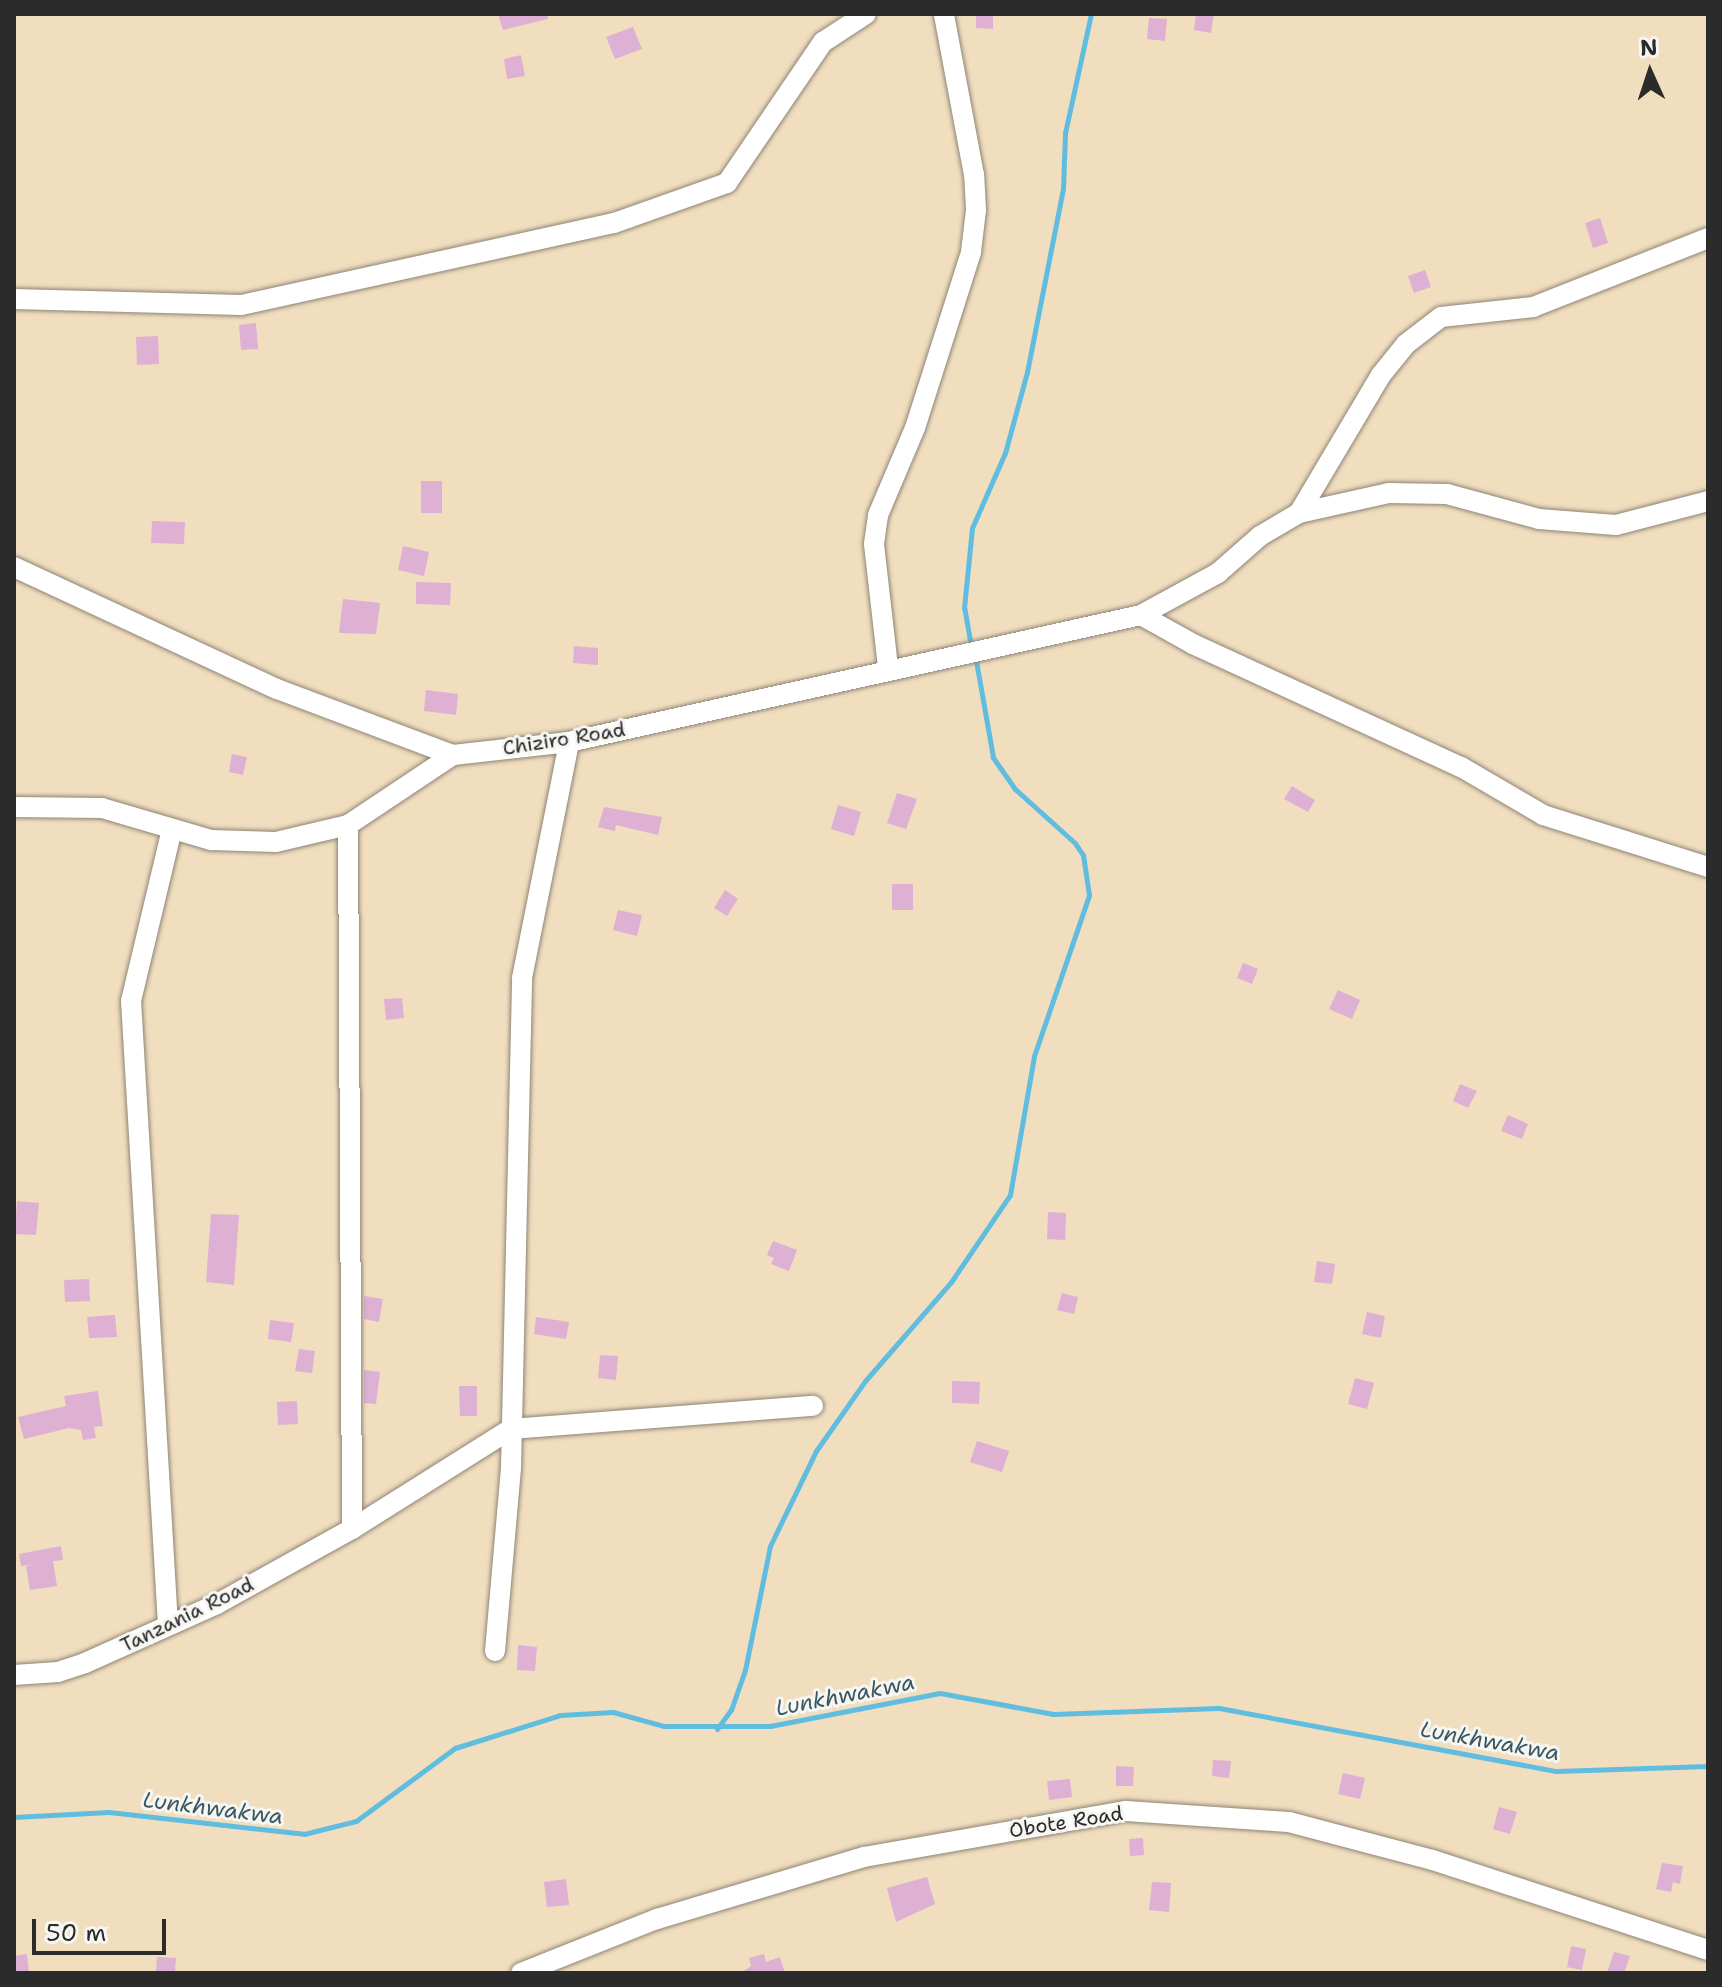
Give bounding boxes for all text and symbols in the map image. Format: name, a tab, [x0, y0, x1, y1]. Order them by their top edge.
north arrow	[1610, 32, 1690, 112]
text: N	[1639, 33, 1658, 62]
street label: Chiziro Road	[501, 717, 627, 761]
street label: Tanzania Road	[117, 1572, 257, 1658]
water label: Lunkhwakwa	[773, 1669, 917, 1721]
water label: Lunkhwakwa	[1418, 1716, 1562, 1766]
water label: Lunkhwakwa	[141, 1786, 285, 1830]
street label: Obote Road	[1007, 1801, 1125, 1843]
scale bar	[36, 1903, 170, 1953]
text: 50 m	[46, 1917, 106, 1949]

